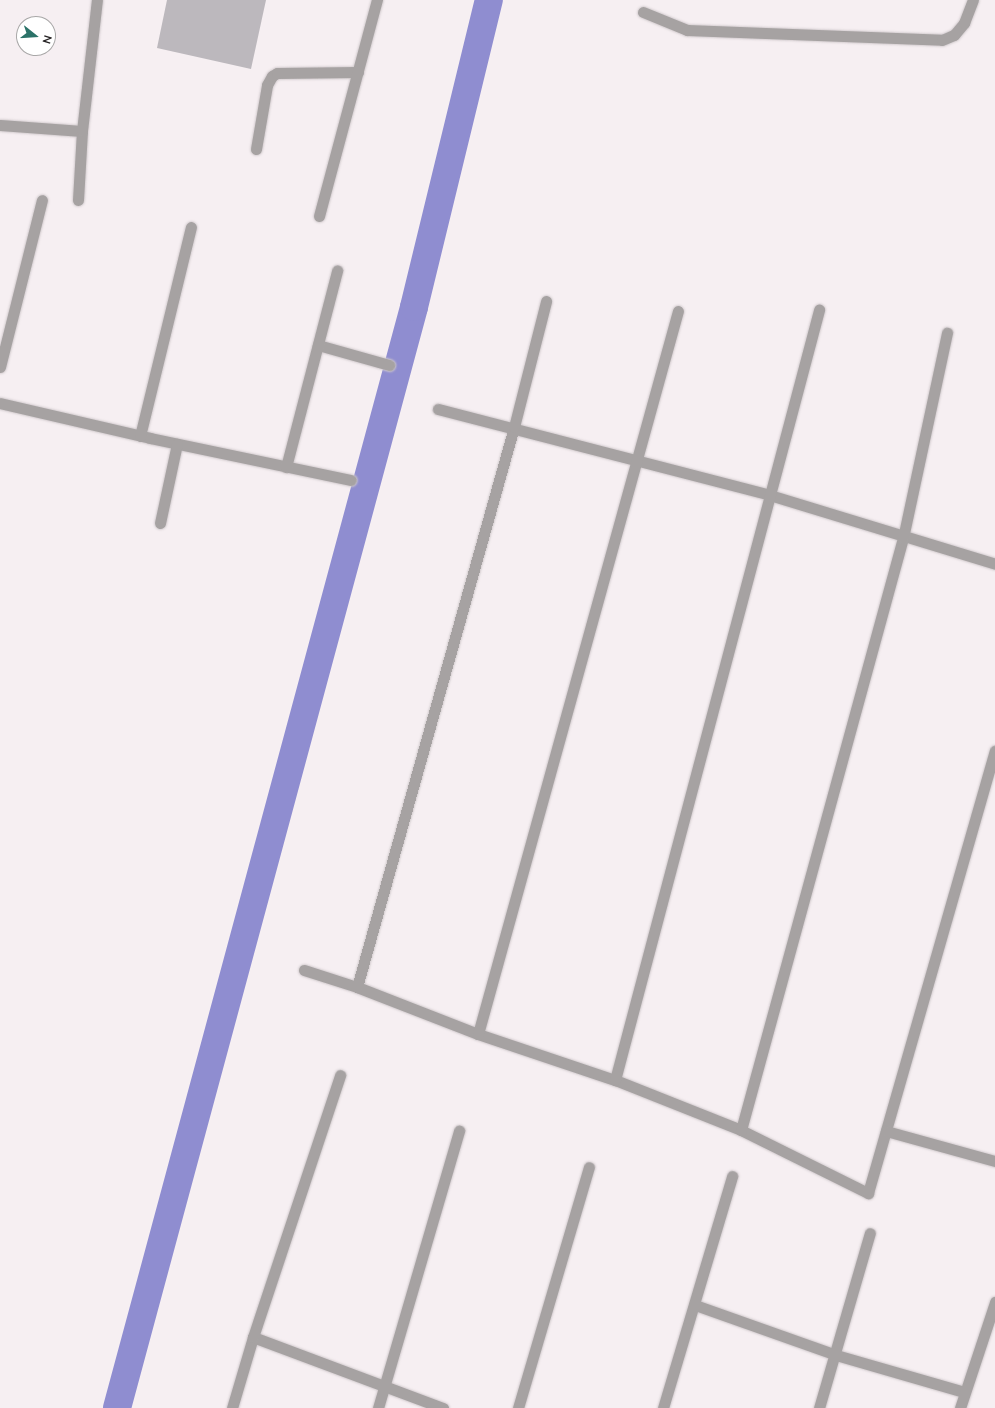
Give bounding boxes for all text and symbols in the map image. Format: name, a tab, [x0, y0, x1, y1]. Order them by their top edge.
north arrow	[16, 16, 56, 56]
text: N	[39, 33, 55, 45]

